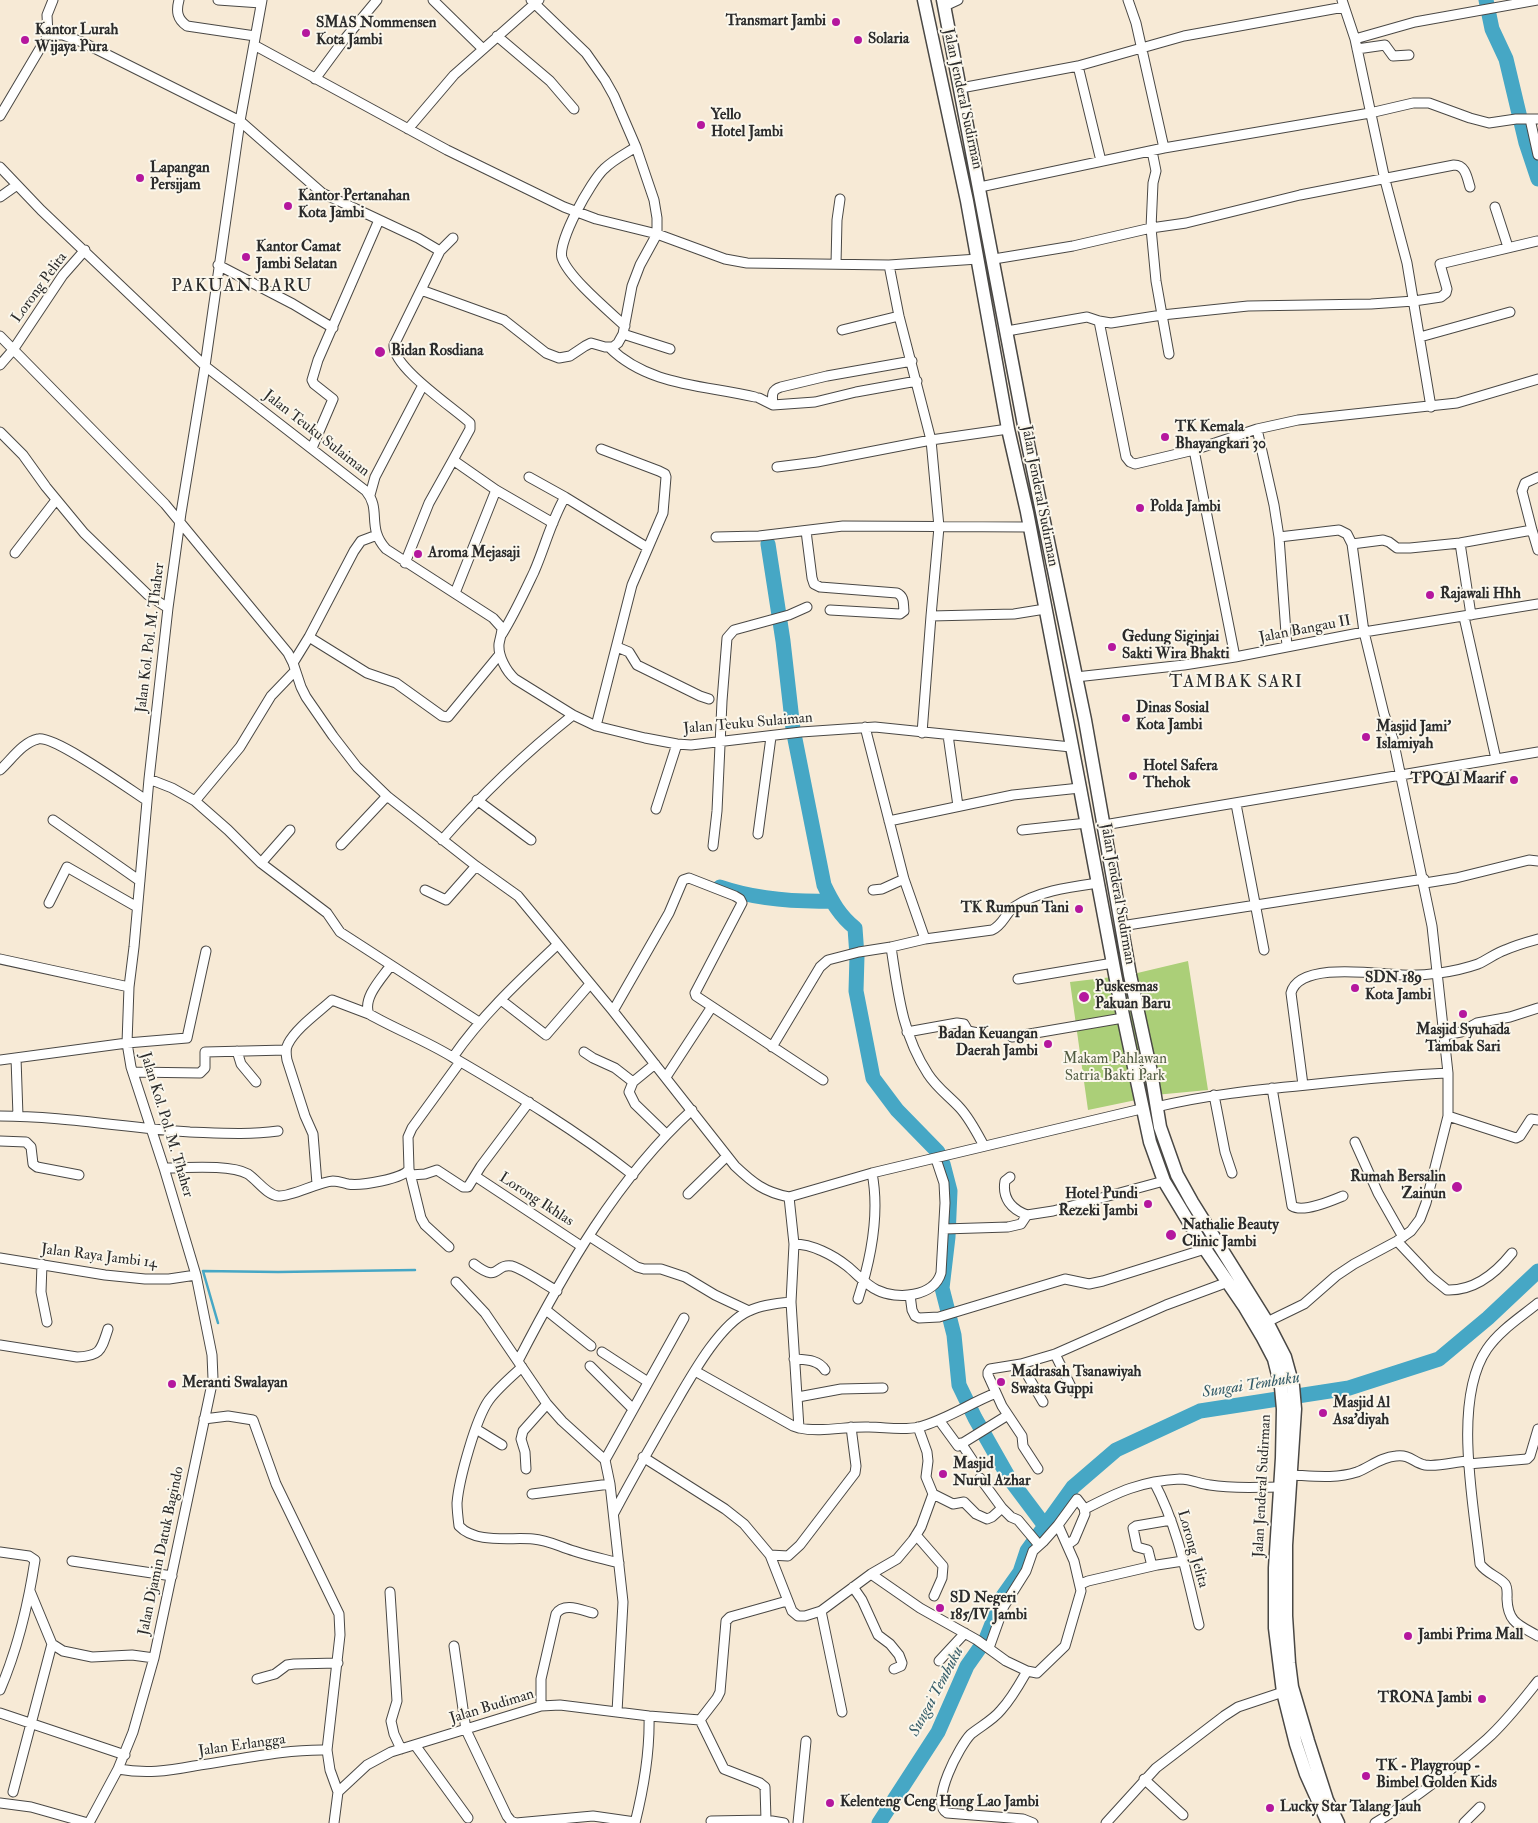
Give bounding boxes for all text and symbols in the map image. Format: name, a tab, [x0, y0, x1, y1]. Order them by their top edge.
place label: Transmart Jambi	[726, 13, 826, 31]
place label: SMAS Nommensen Kota Jambi	[316, 15, 437, 50]
marker: Transmart Jambi	[830, 16, 842, 28]
place label: Kantor Lurah Wijaya Pura	[35, 22, 118, 57]
marker: SMAS Nommensen Kota Jambi	[300, 27, 312, 39]
street label: Jalan Jenderal Sudirman	[938, 27, 986, 171]
place label: Solaria	[868, 31, 909, 49]
marker: Kantor Lurah Wijaya Pura	[19, 34, 31, 46]
marker: Solaria	[852, 34, 864, 46]
place label: Yello Hotel Jambi	[711, 107, 783, 142]
marker: Yello Hotel Jambi	[695, 119, 707, 131]
place label: Lapangan Persijam	[150, 160, 210, 195]
marker: Lapangan Persijam	[134, 172, 146, 184]
place label: Kantor Pertanahan Kota Jambi	[298, 188, 410, 223]
marker: Kantor Pertanahan Kota Jambi	[282, 200, 294, 212]
place label: Kantor Camat Jambi Selatan	[256, 239, 341, 274]
street label: Lorong Pelita	[8, 249, 72, 327]
marker: Kantor Camat Jambi Selatan	[240, 251, 252, 263]
district label: PAKUAN BARU	[170, 276, 314, 298]
place label: Bidan Rosdiana	[391, 343, 484, 361]
marker: Bidan Rosdiana	[373, 345, 387, 359]
street label: Jalan Teuku Sulaiman	[259, 387, 373, 481]
place label: TK Kemala Bhayangkari 30	[1175, 419, 1266, 454]
street label: Jalan Jenderal Sudirman	[1016, 424, 1062, 568]
marker: TK Kemala Bhayangkari 30	[1159, 431, 1171, 443]
place label: Polda Jambi	[1150, 499, 1221, 517]
marker: Polda Jambi	[1134, 502, 1146, 514]
place label: Aroma Mejasaji	[428, 545, 520, 563]
marker: Aroma Mejasaji	[412, 548, 424, 560]
street label: Jalan Kol. Pol. M. Thaher	[133, 562, 169, 714]
place label: Rajawali Hhh	[1440, 586, 1521, 604]
marker: Rajawali Hhh	[1424, 589, 1436, 601]
street label: Jalan Bangau II	[1258, 612, 1352, 648]
place label: Gedung Siginjai Sakti Wira Bhakti	[1122, 629, 1229, 664]
marker: Gedung Siginjai Sakti Wira Bhakti	[1106, 641, 1118, 653]
district label: TAMBAK SARI	[1168, 672, 1304, 694]
place label: Dinas Sosial Kota Jambi	[1136, 700, 1209, 735]
street label: Jalan Teuku Sulaiman	[683, 709, 813, 739]
marker: Dinas Sosial Kota Jambi	[1120, 712, 1132, 724]
place label: Masjid Jami' Islamiyah	[1376, 719, 1451, 754]
marker: Masjid Jami' Islamiyah	[1360, 731, 1372, 743]
place label: Hotel Safera Thehok	[1143, 758, 1218, 793]
marker: Hotel Safera Thehok	[1127, 770, 1139, 782]
place label: TPQ Al Maarif	[1411, 771, 1504, 789]
marker: TPQ Al Maarif	[1508, 774, 1520, 786]
street label: Jalan Jenderal Sudirman	[1096, 822, 1138, 966]
place label: TK Rumpun Tani	[961, 900, 1069, 918]
marker: TK Rumpun Tani	[1073, 903, 1085, 915]
place label: SDN 189 Kota Jambi	[1365, 970, 1431, 1005]
place label: Puskesmas Pakuan Baru	[1095, 979, 1171, 1014]
marker: SDN 189 Kota Jambi	[1349, 982, 1361, 994]
marker: Puskesmas Pakuan Baru	[1077, 990, 1091, 1004]
marker: Masjid Syuhada Tambak Sari	[1457, 1008, 1469, 1020]
place label: Masjid Syuhada Tambak Sari	[1416, 1022, 1510, 1057]
place label: Badan Keuangan Daerah Jambi	[938, 1026, 1038, 1061]
marker: Badan Keuangan Daerah Jambi	[1042, 1038, 1054, 1050]
street label: Jalan Kol. Pol. M. Thaher	[135, 1050, 197, 1200]
park label: Makam Pahlawan Satria Bakti Park	[1063, 1051, 1167, 1086]
street label: Lorong Ikhlas	[495, 1169, 577, 1231]
place label: Rumah Bersalin Zainun	[1350, 1169, 1446, 1204]
marker: Rumah Bersalin Zainun	[1450, 1180, 1464, 1194]
place label: Hotel Pundi Rezeki Jambi	[1058, 1186, 1138, 1221]
marker: Hotel Pundi Rezeki Jambi	[1142, 1198, 1154, 1210]
place label: Nathalie Beauty Clinic Jambi	[1182, 1217, 1279, 1252]
marker: Nathalie Beauty Clinic Jambi	[1164, 1228, 1178, 1242]
street label: Jalan Raya Jambi 14	[40, 1241, 158, 1273]
place label: Madrasah Tsanawiyah Swasta Guppi	[1011, 1364, 1141, 1399]
water label: Sungai Tembuku	[1201, 1369, 1301, 1403]
place label: Meranti Swalayan	[182, 1375, 288, 1393]
marker: Madrasah Tsanawiyah Swasta Guppi	[995, 1376, 1007, 1388]
marker: Meranti Swalayan	[166, 1378, 178, 1390]
place label: Masjid Al Asa'diyah	[1333, 1395, 1390, 1430]
marker: Masjid Al Asa'diyah	[1317, 1407, 1329, 1419]
street label: Jalan Jenderal Sudirman	[1250, 1414, 1276, 1558]
place label: Masjid Nurul Azhar	[953, 1456, 1031, 1491]
street label: Jalan Djamin Datuk Bagindo	[135, 1465, 189, 1637]
marker: Masjid Nurul Azhar	[937, 1468, 949, 1480]
street label: Lorong Jelita	[1172, 1508, 1212, 1590]
place label: SD Negeri 185/IV Jambi	[950, 1590, 1027, 1625]
marker: SD Negeri 185/IV Jambi	[934, 1602, 946, 1614]
place label: Jambi Prima Mall	[1418, 1627, 1523, 1645]
marker: Jambi Prima Mall	[1402, 1630, 1414, 1642]
water label: Sungai Tembuku	[905, 1644, 969, 1740]
street label: Jalan Budiman	[448, 1686, 536, 1728]
place label: TRONA Jambi	[1378, 1690, 1472, 1708]
marker: TRONA Jambi	[1476, 1693, 1488, 1705]
street label: Jalan Erlangga	[197, 1731, 287, 1761]
place label: TK - Playgroup - Bimbel Golden Kids	[1376, 1758, 1497, 1793]
marker: TK - Playgroup - Bimbel Golden Kids	[1360, 1770, 1372, 1782]
place label: Kelenteng Ceng Hong Lao Jambi	[840, 1794, 1039, 1812]
marker: Kelenteng Ceng Hong Lao Jambi	[824, 1797, 836, 1809]
place label: Lucky Star Talang Jauh	[1280, 1799, 1421, 1817]
marker: Lucky Star Talang Jauh	[1264, 1802, 1276, 1814]

